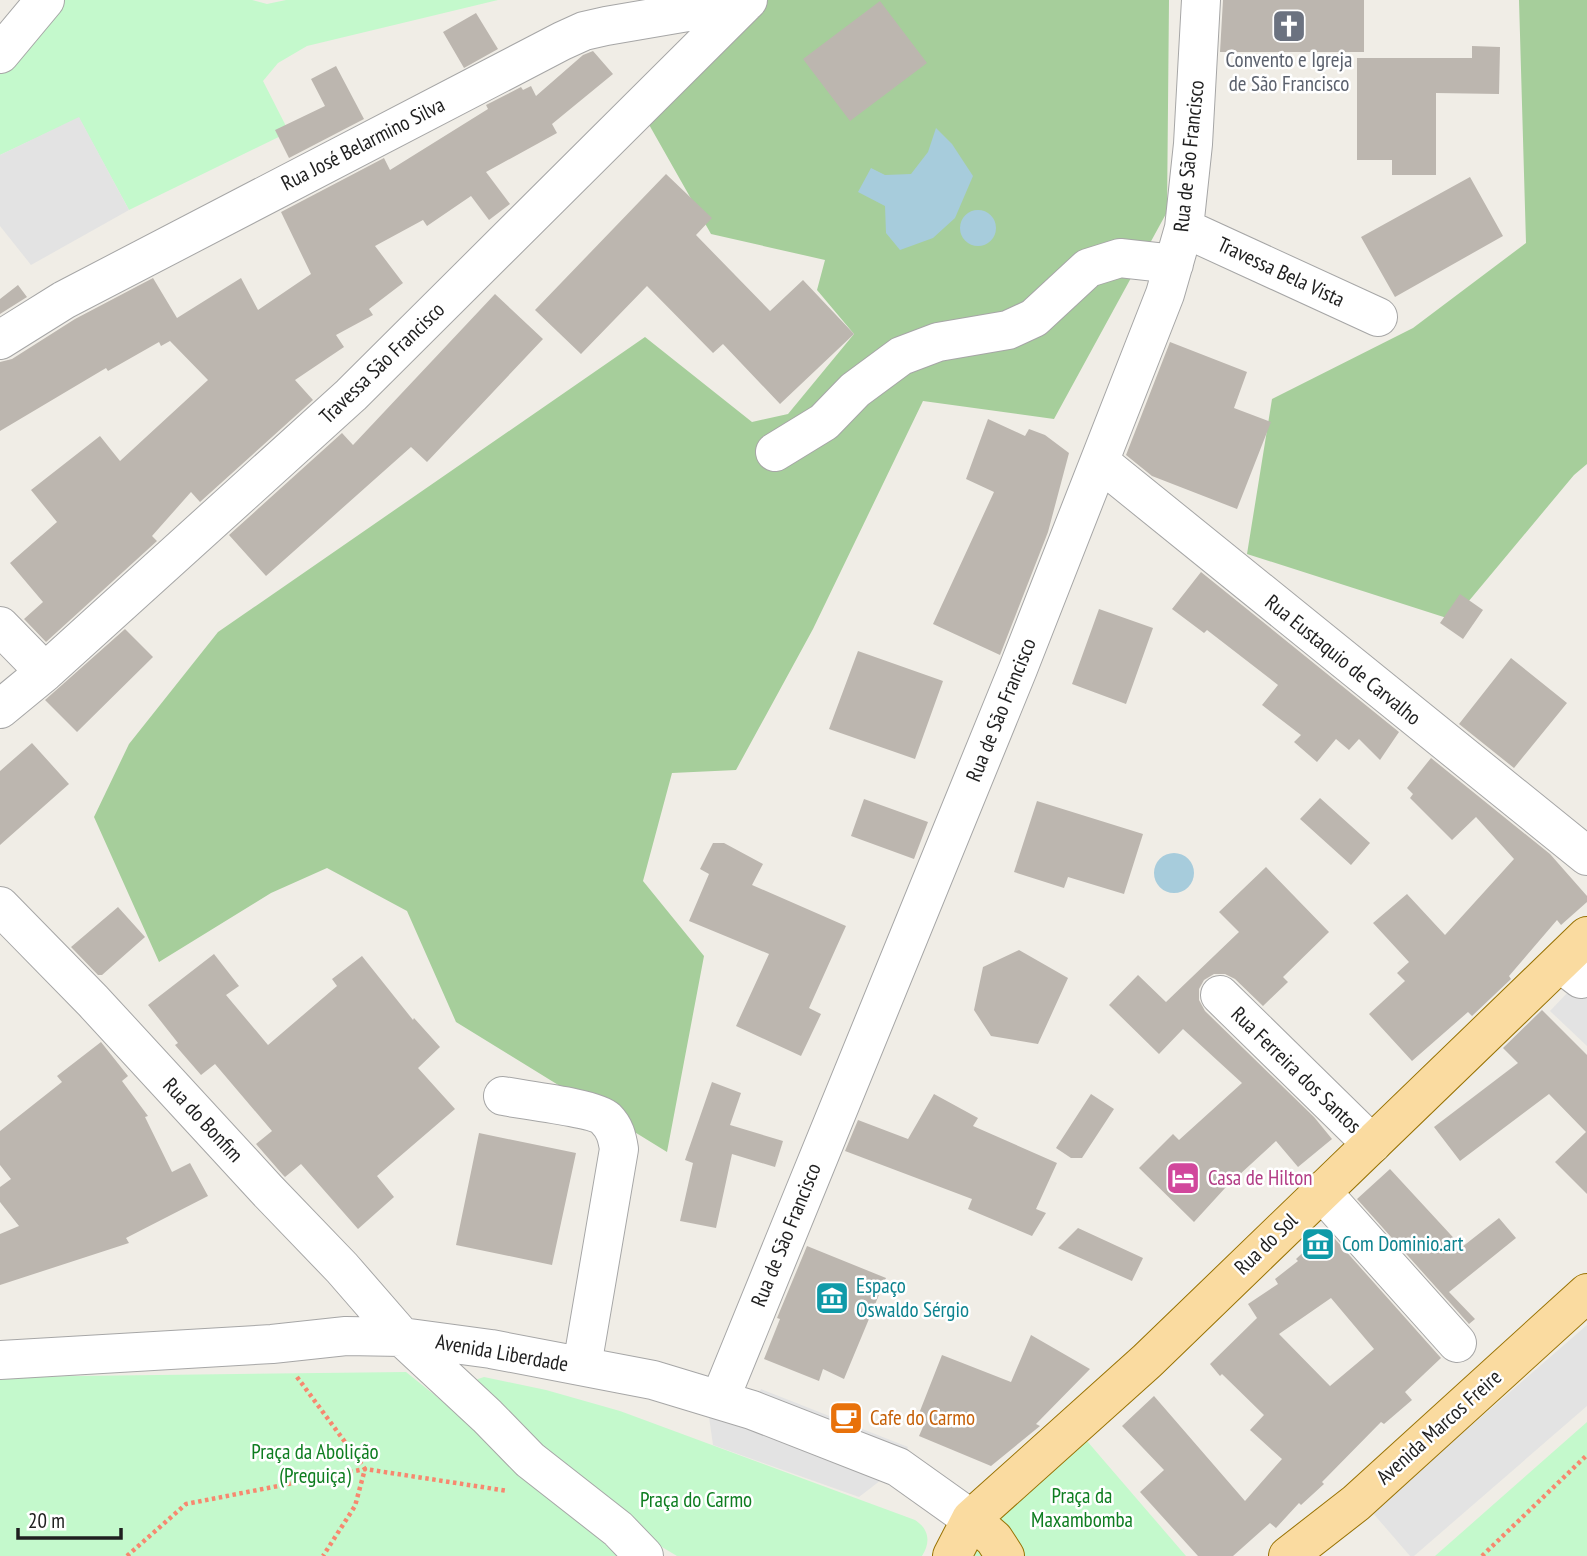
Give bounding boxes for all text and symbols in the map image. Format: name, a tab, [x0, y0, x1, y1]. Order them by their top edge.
church icon: Convento e Igreja de São Francisco	[1270, 7, 1308, 45]
place label: Convento e Igreja de São Francisco	[1226, 46, 1352, 97]
street label: Rua de São Francisco	[1167, 79, 1210, 233]
street label: Rua José Belarmino Silva	[276, 91, 449, 196]
street label: Travessa Bela Vista	[1213, 230, 1349, 313]
street label: Travessa São Francisco	[313, 296, 450, 429]
street label: Rua Eustaquio de Carvalho	[1260, 588, 1427, 731]
street label: Rua de São Francisco	[959, 634, 1042, 786]
street label: Rua Ferreira dos Santos	[1226, 1001, 1367, 1139]
street label: Rua do Bonfim	[157, 1072, 249, 1168]
street label: Rua de São Francisco	[744, 1159, 827, 1311]
hotel icon: Casa de Hilton	[1164, 1159, 1202, 1197]
place label: Casa de Hilton	[1208, 1164, 1313, 1191]
street label: Rua do Sol	[1228, 1207, 1303, 1280]
museum icon: Com Dominio.art	[1299, 1225, 1337, 1263]
place label: Com Dominio.art	[1342, 1230, 1464, 1257]
place label: Espaço Oswaldo Sérgio	[856, 1272, 969, 1323]
museum icon: Espaço Oswaldo Sérgio	[813, 1279, 851, 1317]
street label: Avenida Liberdade	[434, 1328, 570, 1377]
street label: Avenida Marcos Freire	[1370, 1363, 1507, 1490]
cafe icon: Cafe do Carmo	[827, 1399, 865, 1437]
place label: Cafe do Carmo	[870, 1404, 975, 1431]
park label: Praça da Abolição (Preguiça)	[251, 1438, 379, 1489]
park label: Praça da Maxambomba	[1031, 1482, 1133, 1533]
park label: Praça do Carmo	[640, 1486, 752, 1513]
scale bar	[18, 1496, 121, 1540]
text: 20 m	[28, 1507, 65, 1534]

